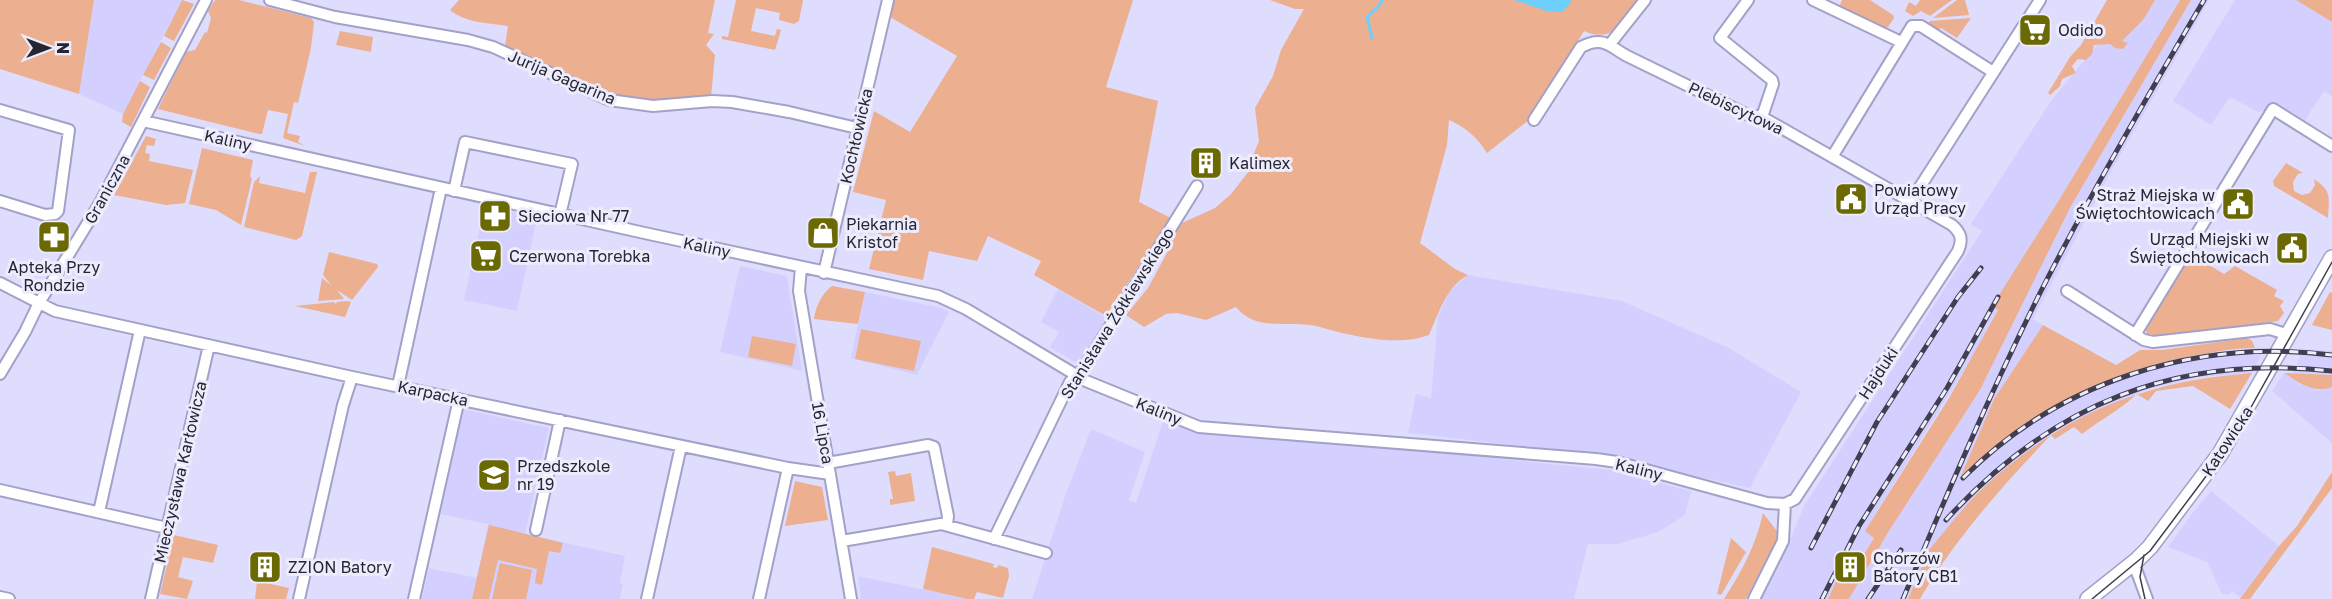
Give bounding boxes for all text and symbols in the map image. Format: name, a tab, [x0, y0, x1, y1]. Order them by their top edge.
supermarket icon: Odido	[2017, 12, 2053, 48]
north arrow	[18, 18, 78, 78]
place label: Odido	[2058, 20, 2103, 40]
text: N	[53, 42, 73, 54]
street label: Jurija Gagarina	[505, 45, 619, 109]
street label: Plebiscytowa	[1685, 77, 1787, 139]
street label: Kochłowicka	[835, 86, 877, 186]
street label: Kaliny	[202, 125, 254, 155]
building icon: Kalimex	[1188, 145, 1224, 181]
street label: Graniczna	[80, 151, 134, 227]
place label: Kalimex	[1229, 153, 1290, 173]
place label: Powiatowy Urząd Pracy	[1874, 180, 1966, 218]
public building icon: Powiatowy Urząd Pracy	[1833, 181, 1869, 217]
place label: Straż Miejska w Świętochłowicach	[2076, 185, 2215, 223]
public building icon: Straż Miejska w Świętochłowicach	[2220, 186, 2256, 222]
pharmacy icon: Sieciowa Nr 77	[477, 198, 513, 234]
place label: Sieciowa Nr 77	[518, 206, 629, 226]
place label: Piekarnia Kristof	[846, 214, 917, 252]
shop icon: Piekarnia Kristof	[805, 215, 841, 251]
pharmacy icon: Apteka Przy Rondzie	[36, 219, 72, 255]
street label: Stanisława Żółkiewskiego	[1056, 224, 1178, 402]
place label: Urząd Miejski w Świętochłowicach	[2130, 229, 2269, 267]
public building icon: Urząd Miejski w Świętochłowicach	[2274, 230, 2310, 266]
street label: Kaliny	[682, 232, 732, 262]
supermarket icon: Czerwona Torebka	[468, 238, 504, 274]
place label: Czerwona Torebka	[509, 246, 650, 266]
place label: Apteka Przy Rondzie	[8, 257, 100, 295]
street label: Hajduki	[1854, 343, 1902, 403]
street label: Karpacka	[396, 376, 470, 410]
street label: Mieczysława Karłowicza	[149, 379, 211, 565]
street label: Kaliny	[1133, 393, 1185, 429]
street label: 16 Lipca	[808, 401, 838, 465]
street label: Katowicka	[2197, 402, 2257, 480]
street label: Kaliny	[1613, 454, 1665, 484]
place label: Przedszkole nr 19	[517, 456, 610, 494]
school or university icon: Przedszkole nr 19	[476, 457, 512, 493]
place label: Chorzów Batory CB1	[1873, 548, 1958, 586]
building icon: ZZION Batory	[247, 549, 283, 585]
building icon: Chorzów Batory CB1	[1832, 549, 1868, 585]
place label: ZZION Batory	[288, 557, 392, 577]

